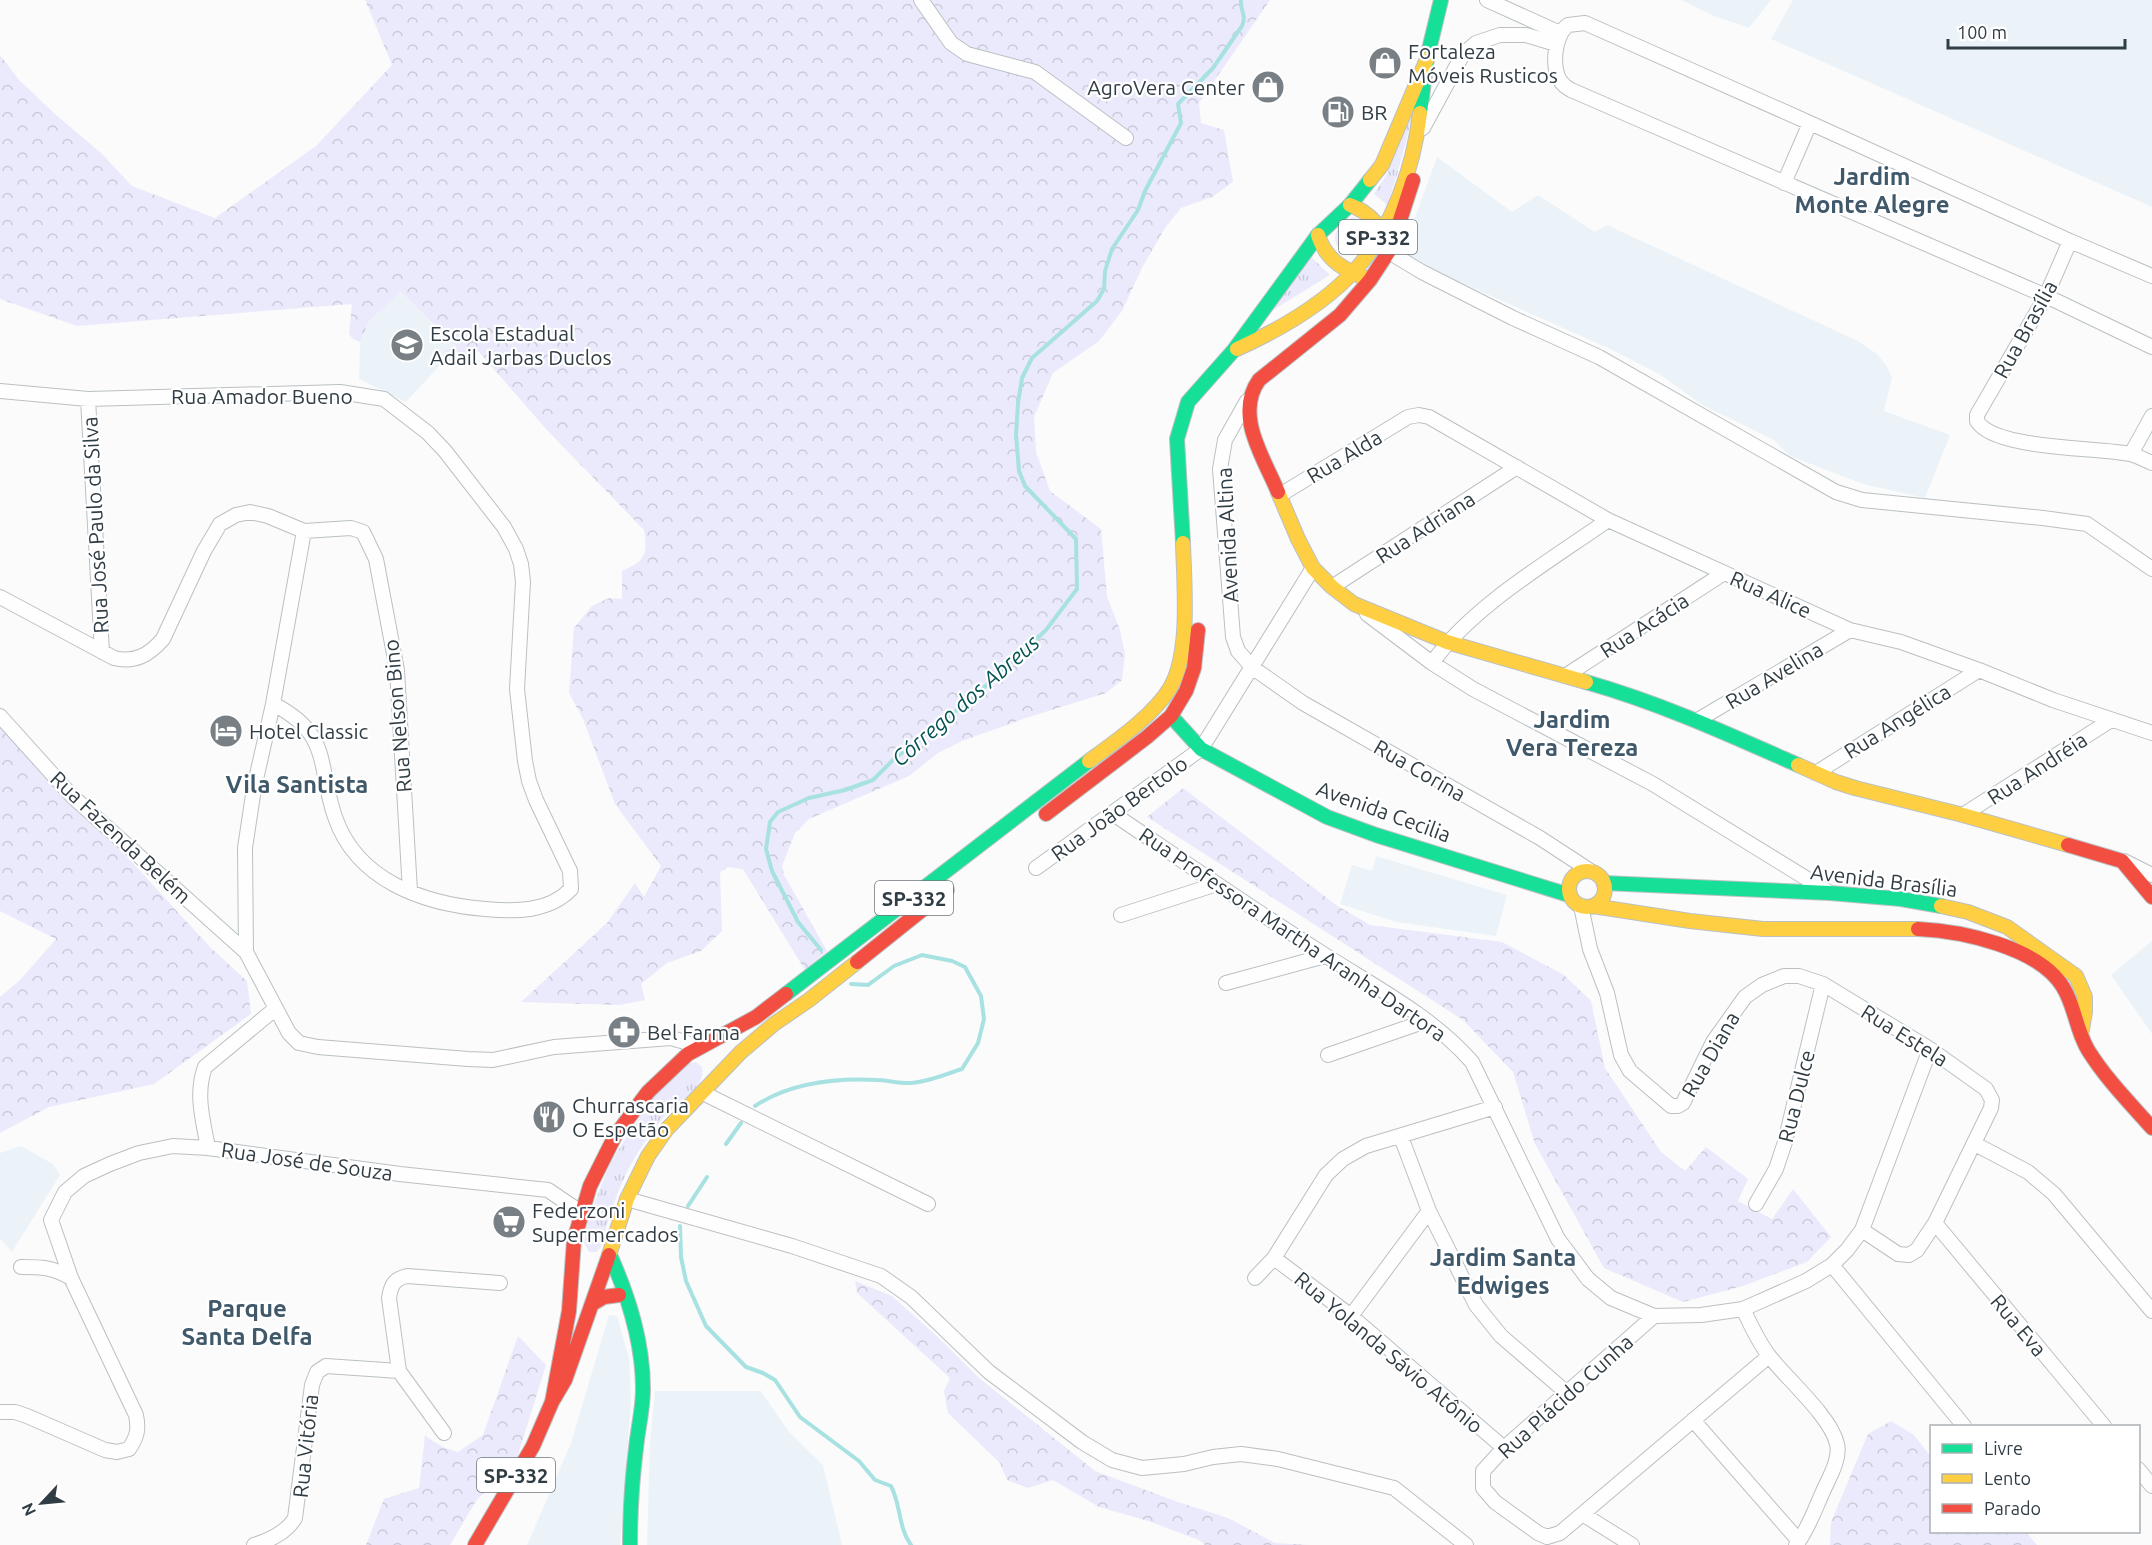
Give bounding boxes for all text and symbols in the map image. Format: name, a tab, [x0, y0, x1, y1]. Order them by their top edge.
scale bar	[1948, 12, 2125, 50]
text: 100 m	[1957, 22, 2007, 42]
place label: Fortaleza Móveis Rusticos	[1408, 39, 1558, 87]
shop icon: Fortaleza Móveis Rusticos	[1367, 45, 1403, 81]
shop icon: AgroVera Center	[1250, 69, 1286, 105]
place label: AgroVera Center	[1087, 75, 1245, 99]
fuel station icon: BR	[1320, 94, 1356, 130]
place label: BR	[1361, 100, 1387, 124]
district label: Jardim Monte Alegre	[1795, 163, 1949, 218]
road number: SP-332	[1339, 220, 1417, 254]
street label: Rua Brasília	[1988, 276, 2062, 382]
place label: Escola Estadual Adail Jarbas Duclos	[430, 321, 612, 369]
school or university icon: Escola Estadual Adail Jarbas Duclos	[389, 327, 425, 363]
street label: Rua Amador Bueno	[171, 384, 353, 408]
street label: Rua José Paulo da Silva	[77, 416, 113, 634]
street label: Rua Alda	[1302, 424, 1386, 488]
street label: Avenida Altina	[1211, 467, 1243, 603]
street label: Rua Adriana	[1371, 486, 1479, 568]
street label: Rua Alice	[1727, 566, 1815, 622]
street label: Rua Acácia	[1595, 588, 1693, 662]
water label: Córrego dos Abreus	[886, 629, 1044, 771]
street label: Rua Avelina	[1721, 637, 1827, 713]
street label: Rua Nelson Bino	[378, 638, 416, 794]
street label: Rua Angélica	[1839, 679, 1955, 763]
district label: Jardim Vera Tereza	[1506, 706, 1638, 761]
hotel icon: Hotel Classic	[208, 713, 244, 749]
place label: Hotel Classic	[249, 719, 369, 743]
street label: Rua Andréia	[1983, 727, 2091, 809]
street label: Rua Corina	[1370, 734, 1470, 806]
street label: Rua João Bertolo	[1046, 751, 1192, 865]
street label: Rua Fazenda Belém	[46, 766, 196, 908]
district label: Vila Santista	[226, 771, 368, 798]
street label: Avenida Cecilia	[1314, 776, 1454, 846]
street label: Rua Professora Martha Aranha Dartora	[1135, 822, 1451, 1046]
street label: Avenida Brasília	[1809, 859, 1959, 901]
road number: SP-332	[875, 881, 953, 915]
street label: Rua Estela	[1857, 999, 1953, 1071]
street label: Rua Diana	[1676, 1007, 1744, 1101]
pharmacy icon: Bel Farma	[606, 1014, 642, 1050]
place label: Bel Farma	[647, 1020, 740, 1044]
street label: Rua Dulce	[1773, 1047, 1819, 1145]
place label: Churrascaria O Espetão	[572, 1093, 689, 1141]
restaurant icon: Churrascaria O Espetão	[531, 1099, 567, 1135]
street label: Rua José de Souza	[220, 1137, 394, 1185]
place label: Federzoni Supermercados	[532, 1198, 679, 1246]
supermarket icon: Federzoni Supermercados	[491, 1204, 527, 1240]
district label: Jardim Santa Edwiges	[1430, 1244, 1576, 1299]
street label: Rua Yolanda Sávio Atônio	[1290, 1266, 1488, 1438]
street label: Rua Eva	[1986, 1289, 2052, 1361]
district label: Parque Santa Delfa	[182, 1295, 312, 1350]
street label: Rua Plácido Cunha	[1493, 1329, 1637, 1463]
street label: Rua Vitória	[288, 1393, 322, 1499]
legend	[1930, 1425, 2140, 1533]
text: Livre	[1984, 1438, 2023, 1458]
road number: SP-332	[477, 1458, 555, 1492]
text: Lento	[1984, 1468, 2031, 1488]
north arrow	[12, 1473, 72, 1533]
text: Parado	[1984, 1498, 2041, 1518]
text: N	[18, 1500, 39, 1519]

